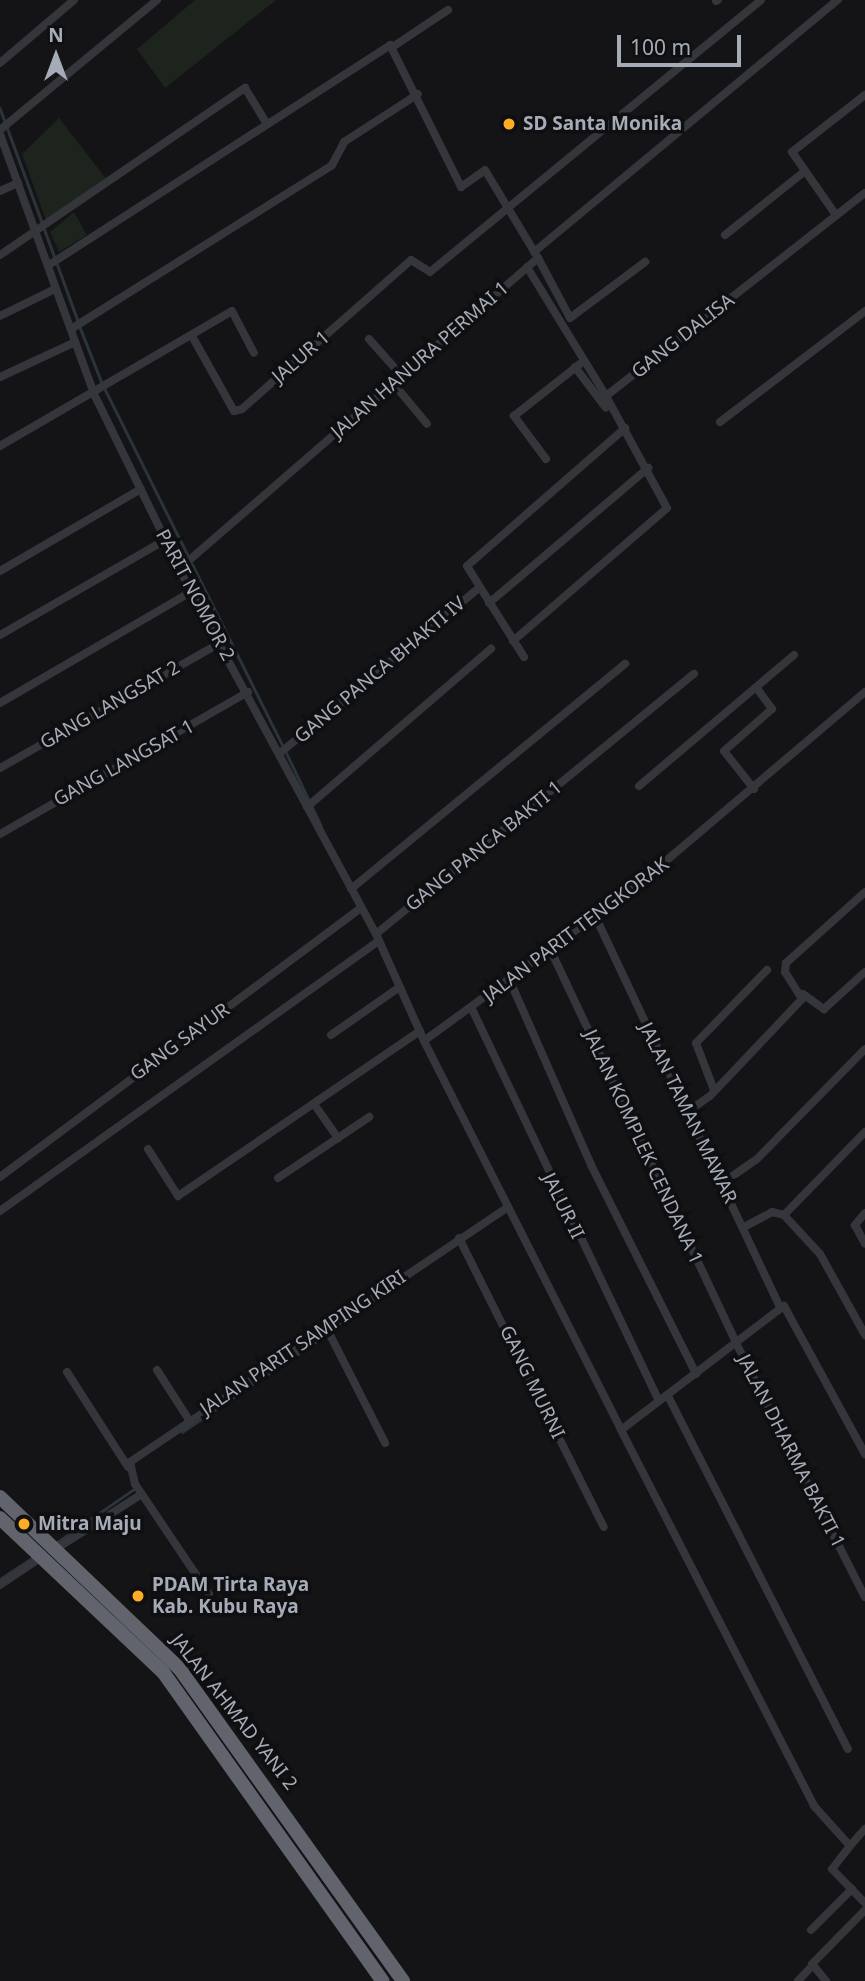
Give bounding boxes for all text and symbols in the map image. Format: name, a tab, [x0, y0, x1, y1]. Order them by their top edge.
north arrow	[21, 21, 91, 91]
scale bar	[620, 21, 744, 65]
text: N	[48, 22, 64, 48]
text: 100 m	[630, 33, 691, 61]
place label: SD Santa Monika	[523, 113, 682, 135]
marker: SD Santa Monika	[501, 116, 517, 132]
street label: JALAN HANURA PERMAI 1	[327, 277, 513, 443]
street label: GANG DALISA	[627, 289, 739, 383]
street label: JALUR 1	[268, 326, 334, 388]
street label: PARIT NOMOR 2	[151, 525, 239, 665]
street label: GANG PANCA BHAKTI IV	[290, 592, 470, 748]
street label: GANG LANGSAT 2	[36, 656, 184, 754]
street label: GANG LANGSAT 1	[50, 715, 198, 811]
street label: GANG PANCA BAKTI 1	[401, 776, 567, 916]
street label: JALAN PARIT TENGKORAK	[479, 853, 673, 1007]
street label: GANG SAYUR	[126, 998, 234, 1086]
street label: JALAN TAMAN MAWAR	[634, 1019, 742, 1207]
street label: JALAN KOMPLEK CENDANA 1	[579, 1026, 707, 1268]
street label: JALUR II	[537, 1169, 589, 1243]
street label: JALAN PARIT SAMPING KIRI	[196, 1266, 410, 1420]
street label: GANG MURNI	[495, 1322, 569, 1442]
street label: JALAN DHARMA BAKTI 1	[732, 1350, 850, 1552]
place label: Mitra Maju	[38, 1513, 142, 1535]
marker: Mitra Maju	[16, 1516, 32, 1532]
place label: PDAM Tirta Raya Kab. Kubu Raya	[152, 1574, 309, 1618]
marker: PDAM Tirta Raya Kab. Kubu Raya	[130, 1588, 146, 1604]
street label: JALAN AHMAD YANI 2	[166, 1629, 302, 1795]

